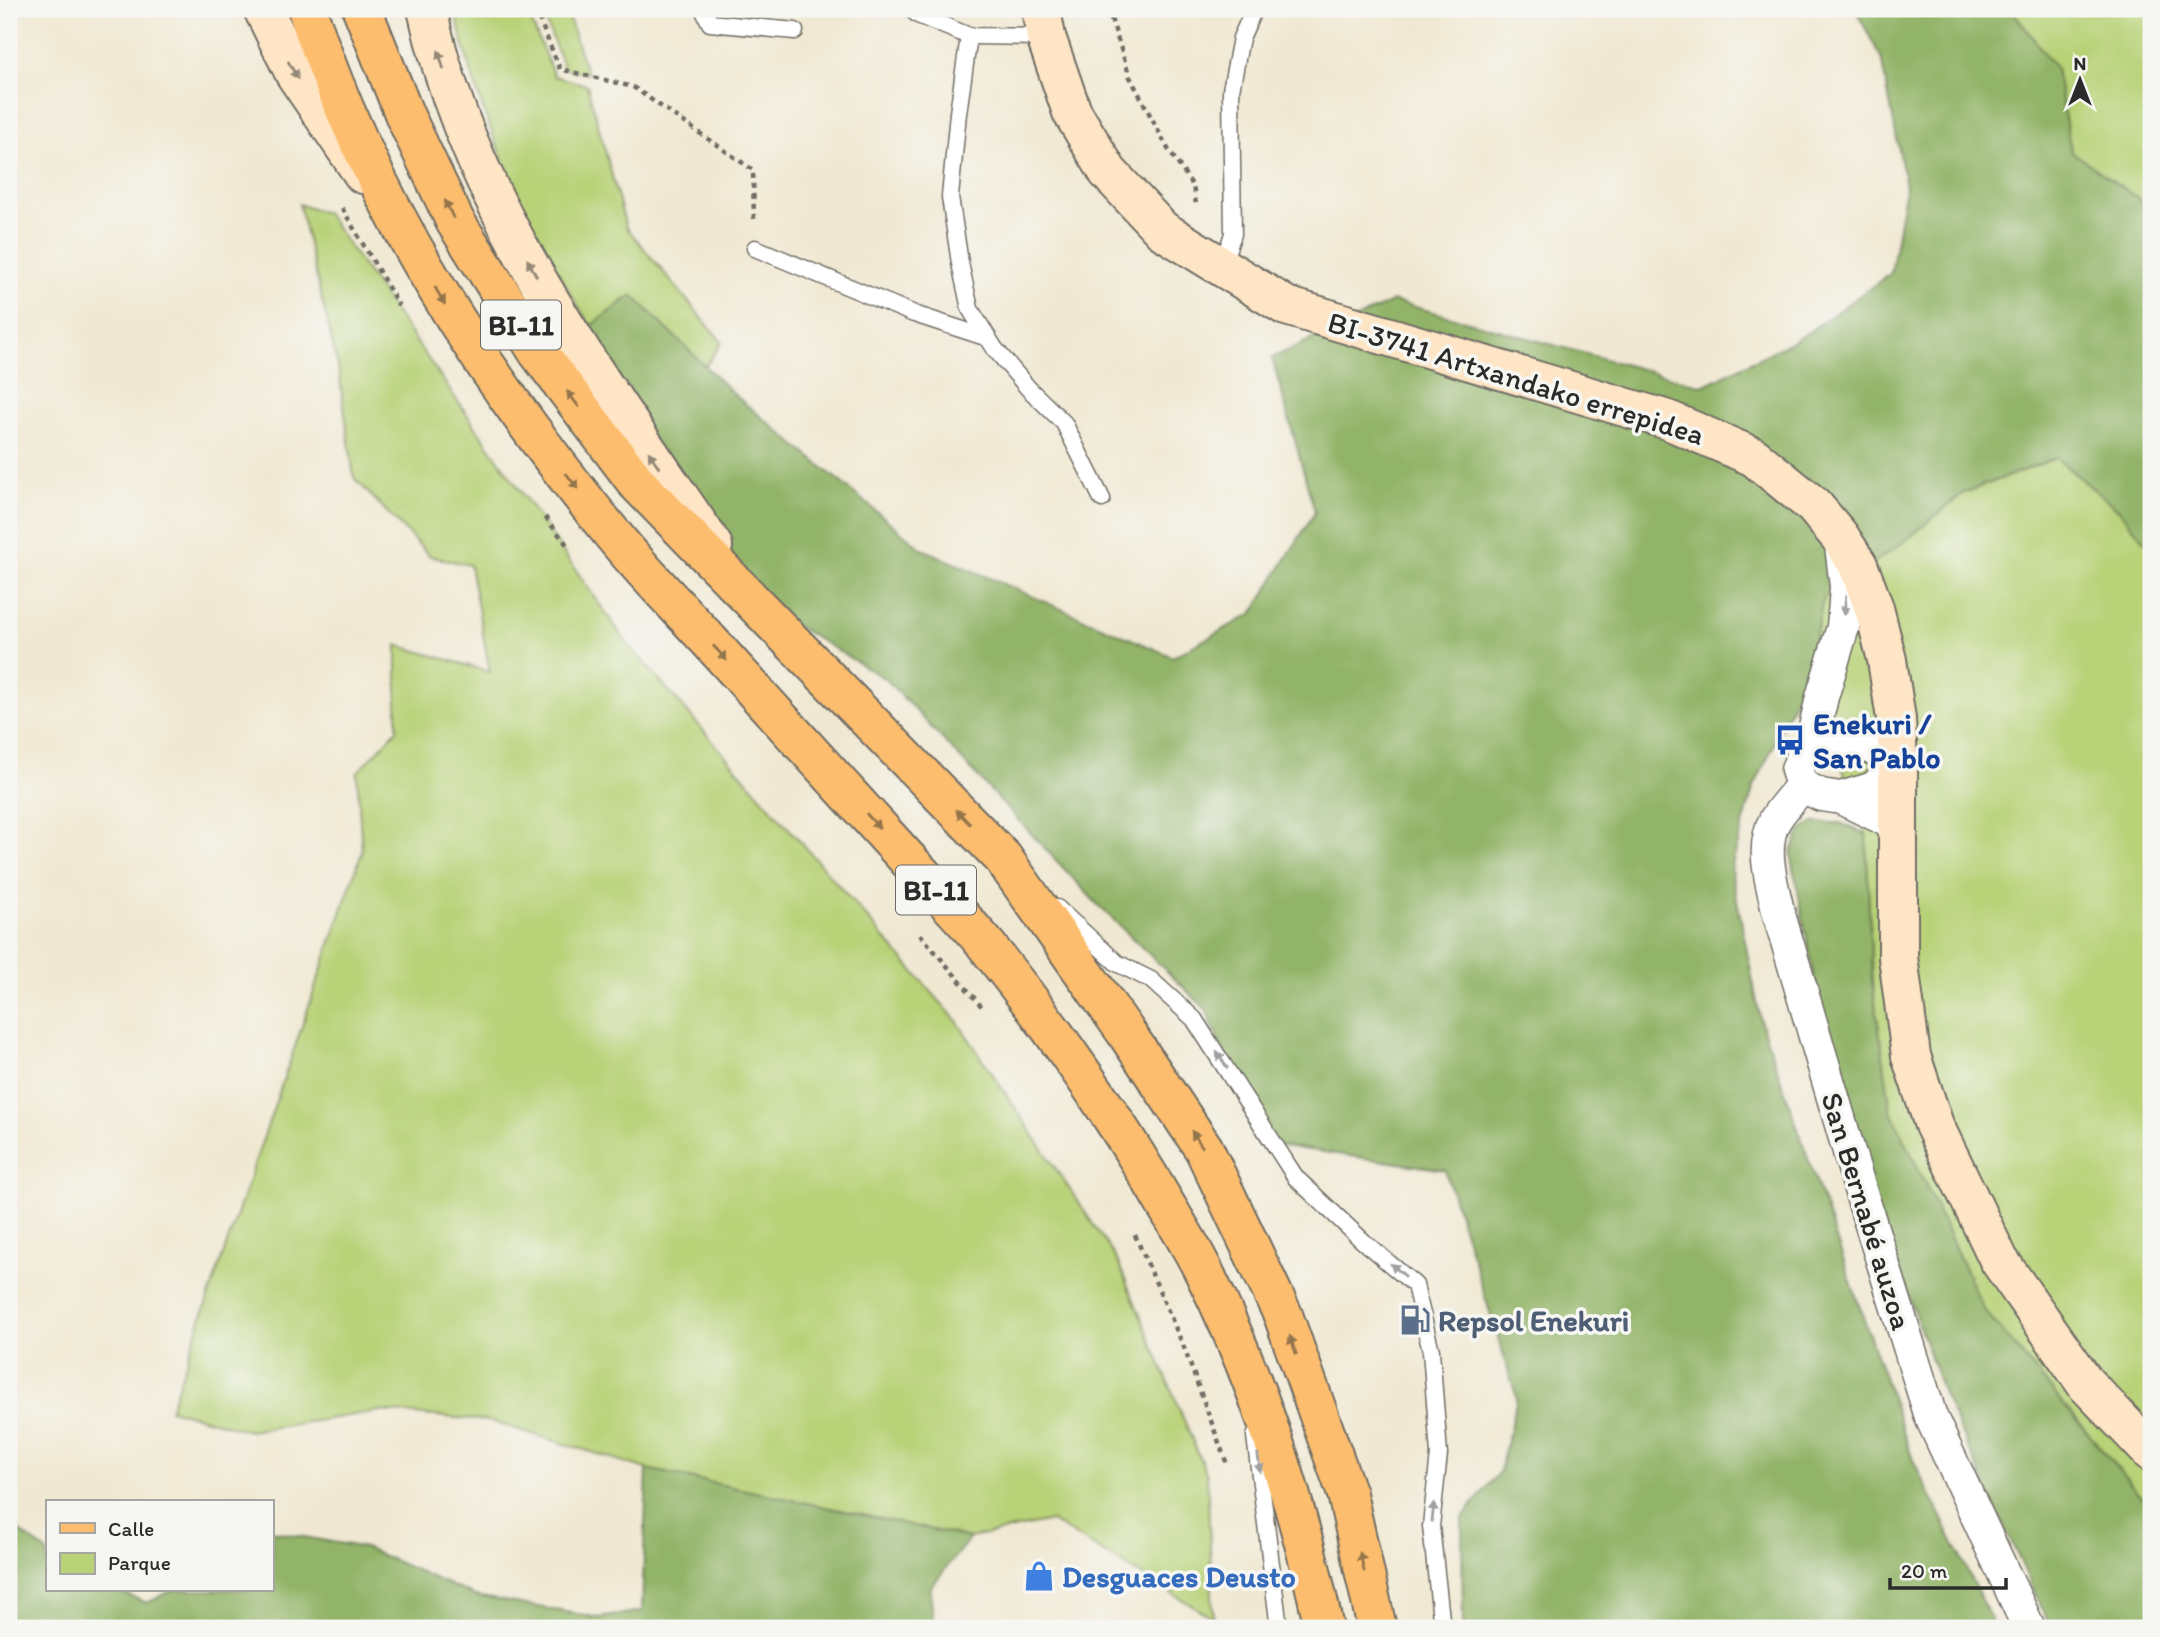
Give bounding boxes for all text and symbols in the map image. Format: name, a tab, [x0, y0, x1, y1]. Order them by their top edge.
north arrow	[2044, 46, 2114, 116]
one-way arrow	[436, 49, 446, 70]
text: N	[2074, 52, 2086, 75]
one-way arrow	[287, 60, 299, 80]
one-way arrow	[444, 199, 455, 219]
one-way arrow	[526, 258, 538, 278]
one-way arrow	[433, 286, 446, 305]
road number: BI-11	[481, 300, 561, 350]
street label: BI-3741 Artxandako errepidea	[1323, 303, 1709, 453]
one-way arrow	[566, 391, 581, 409]
one-way arrow	[647, 451, 661, 469]
one-way arrow	[564, 472, 578, 490]
one-way arrow	[1839, 594, 1850, 616]
one-way arrow	[712, 644, 728, 662]
place label: Enekuri / San Pablo	[1813, 705, 1940, 776]
bus stop icon: Enekuri / San Pablo	[1773, 723, 1807, 757]
one-way arrow	[954, 809, 971, 826]
one-way arrow	[865, 812, 881, 830]
road number: BI-11	[896, 866, 976, 914]
one-way arrow	[1215, 1051, 1229, 1069]
street label: San Bernabé auzoa	[1813, 1088, 1921, 1335]
one-way arrow	[1191, 1129, 1204, 1149]
one-way arrow	[1389, 1263, 1406, 1278]
place label: Repsol Enekuri	[1438, 1302, 1629, 1339]
fuel station icon: Repsol Enekuri	[1398, 1303, 1432, 1337]
one-way arrow	[1287, 1335, 1298, 1356]
one-way arrow	[1254, 1452, 1265, 1474]
legend	[46, 1500, 273, 1592]
one-way arrow	[1428, 1500, 1439, 1522]
text: Calle	[108, 1516, 154, 1541]
scale bar	[1890, 1546, 2006, 1590]
text: Parque	[108, 1550, 171, 1575]
one-way arrow	[1356, 1551, 1367, 1573]
place label: Desguaces Deusto	[1062, 1558, 1296, 1595]
text: 20 m	[1901, 1558, 1948, 1583]
shop icon: Desguaces Deusto	[1022, 1559, 1056, 1593]

